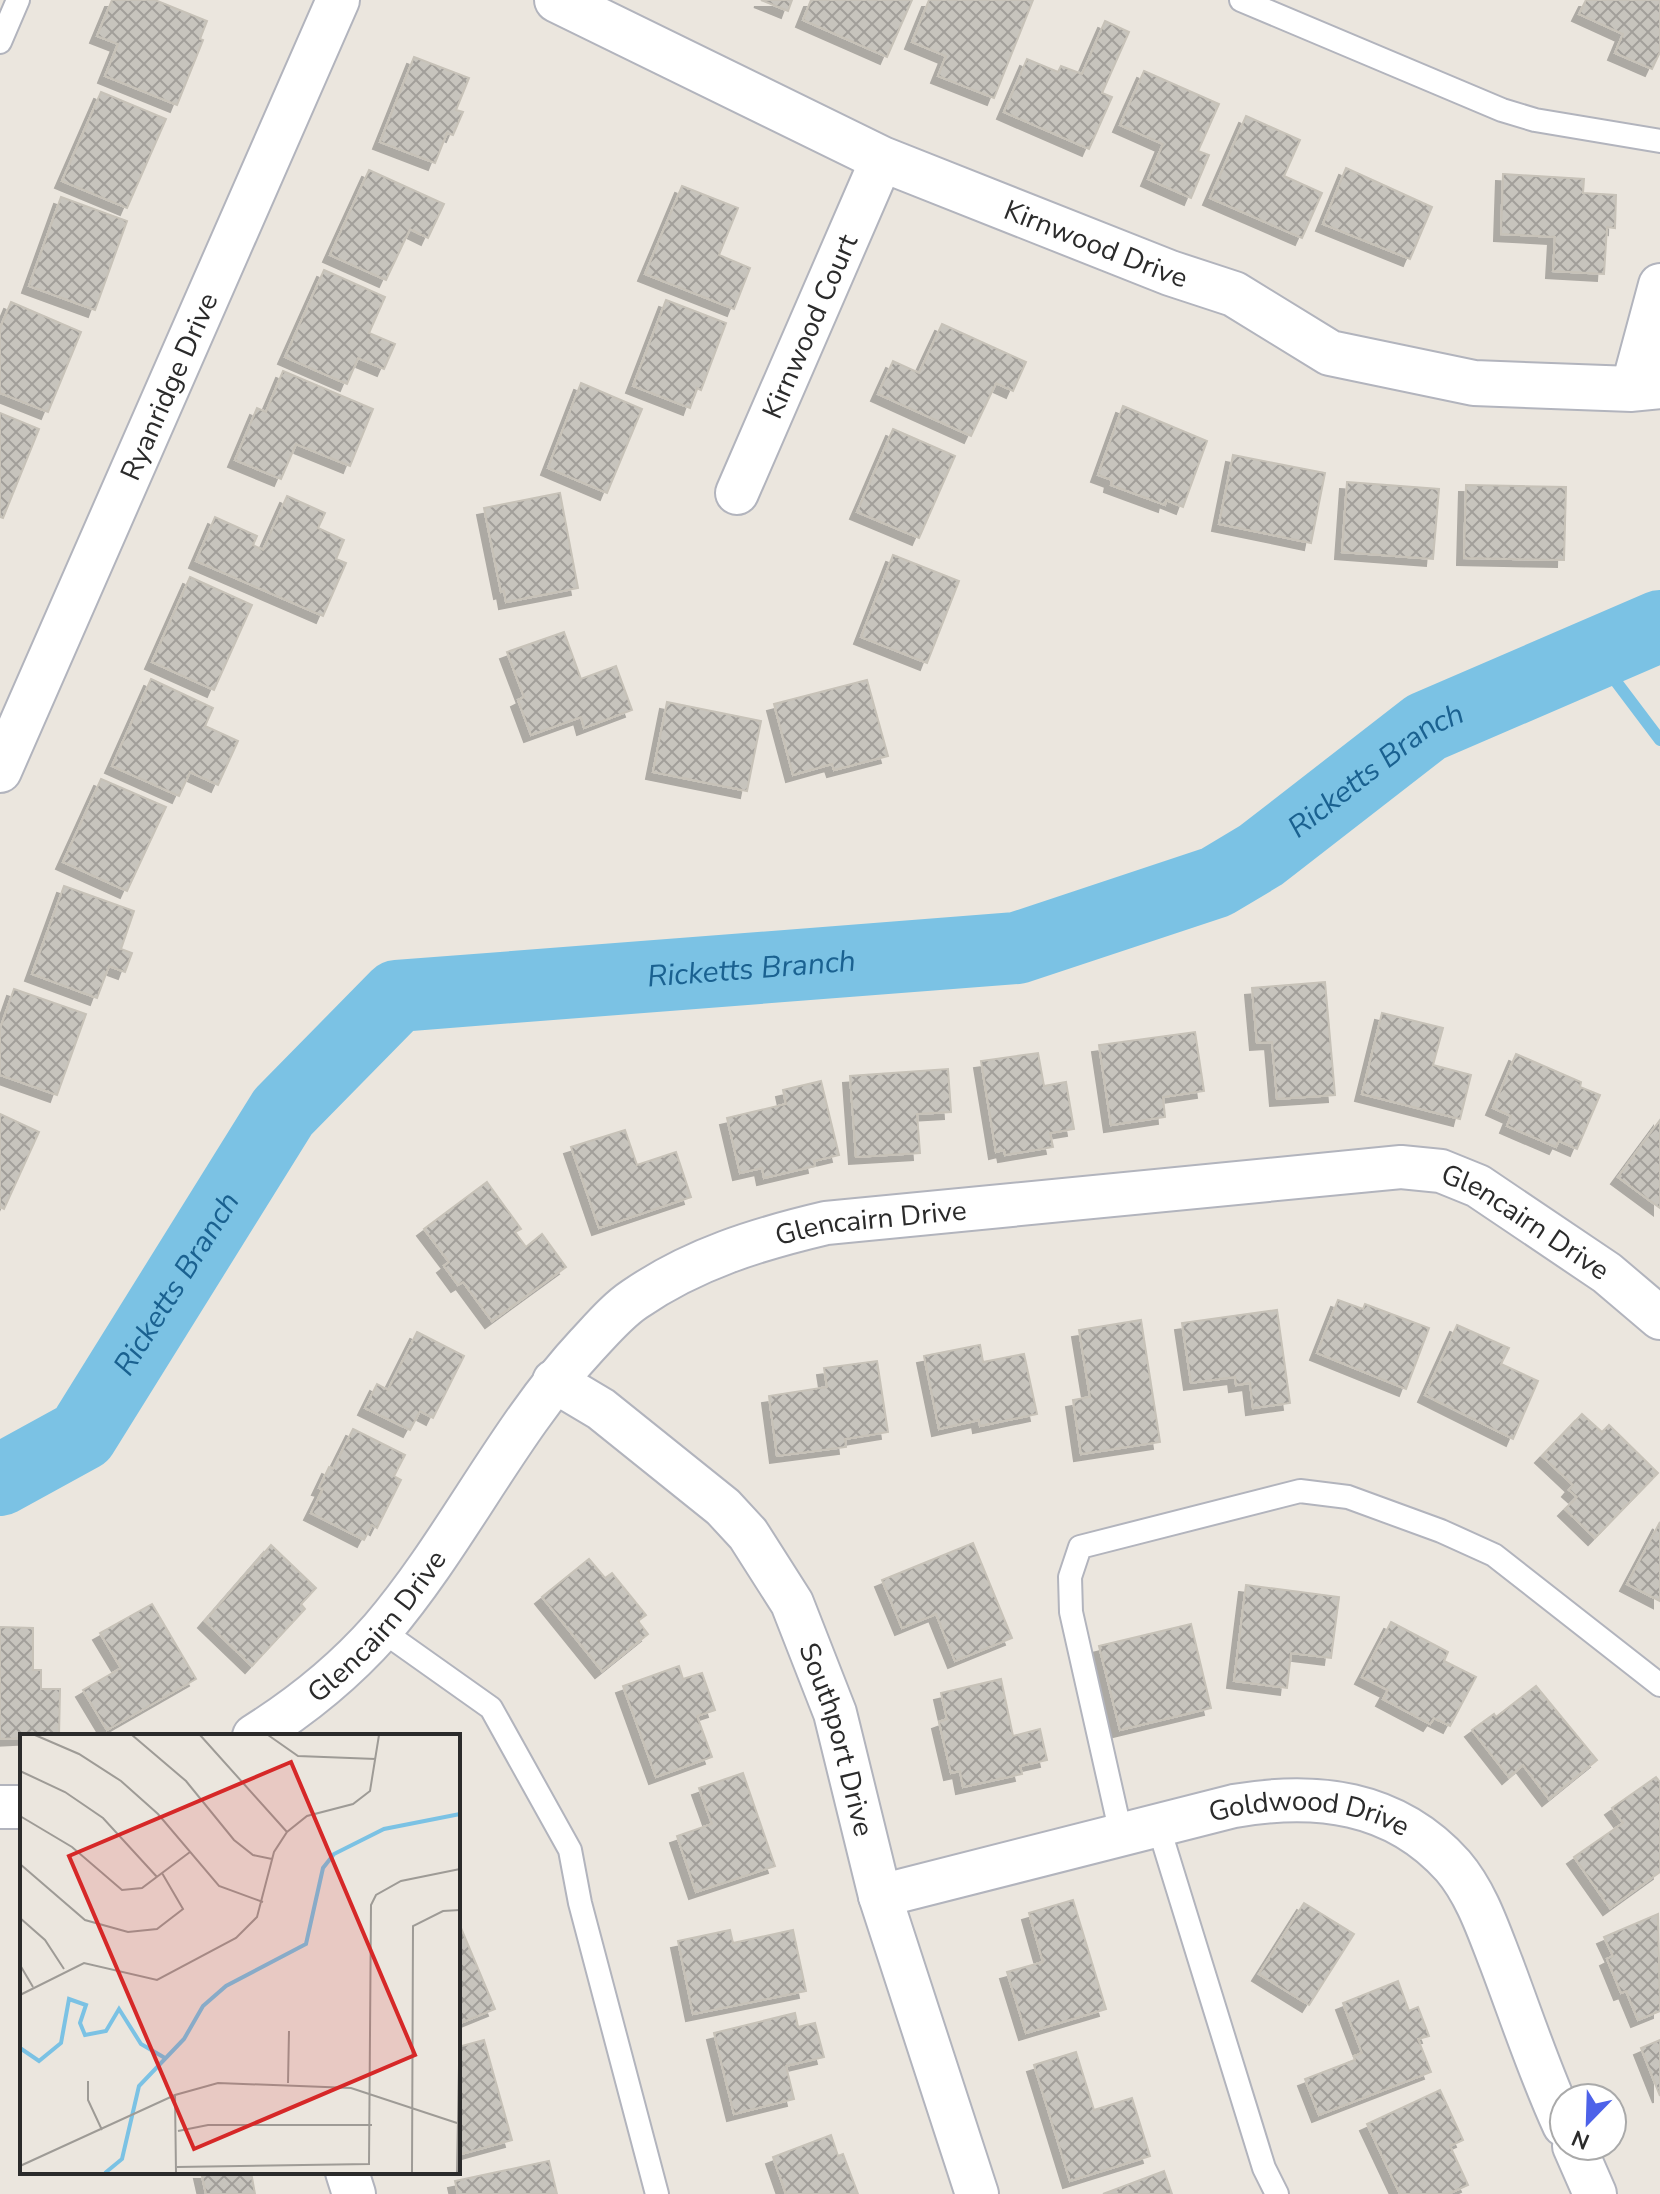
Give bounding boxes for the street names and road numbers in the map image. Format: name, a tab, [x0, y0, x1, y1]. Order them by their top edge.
street label: Kirnwood Drive	[998, 191, 1192, 297]
street label: Kirnwood Court	[754, 228, 867, 425]
street label: Ryanridge Drive	[112, 287, 227, 487]
street label: Glencairn Drive	[1435, 1155, 1617, 1289]
street label: Glencairn Drive	[771, 1191, 968, 1255]
street label: Glencairn Drive	[300, 1543, 455, 1712]
street label: Southport Drive	[789, 1637, 883, 1840]
street label: Goldwood Drive	[1205, 1782, 1417, 1846]

